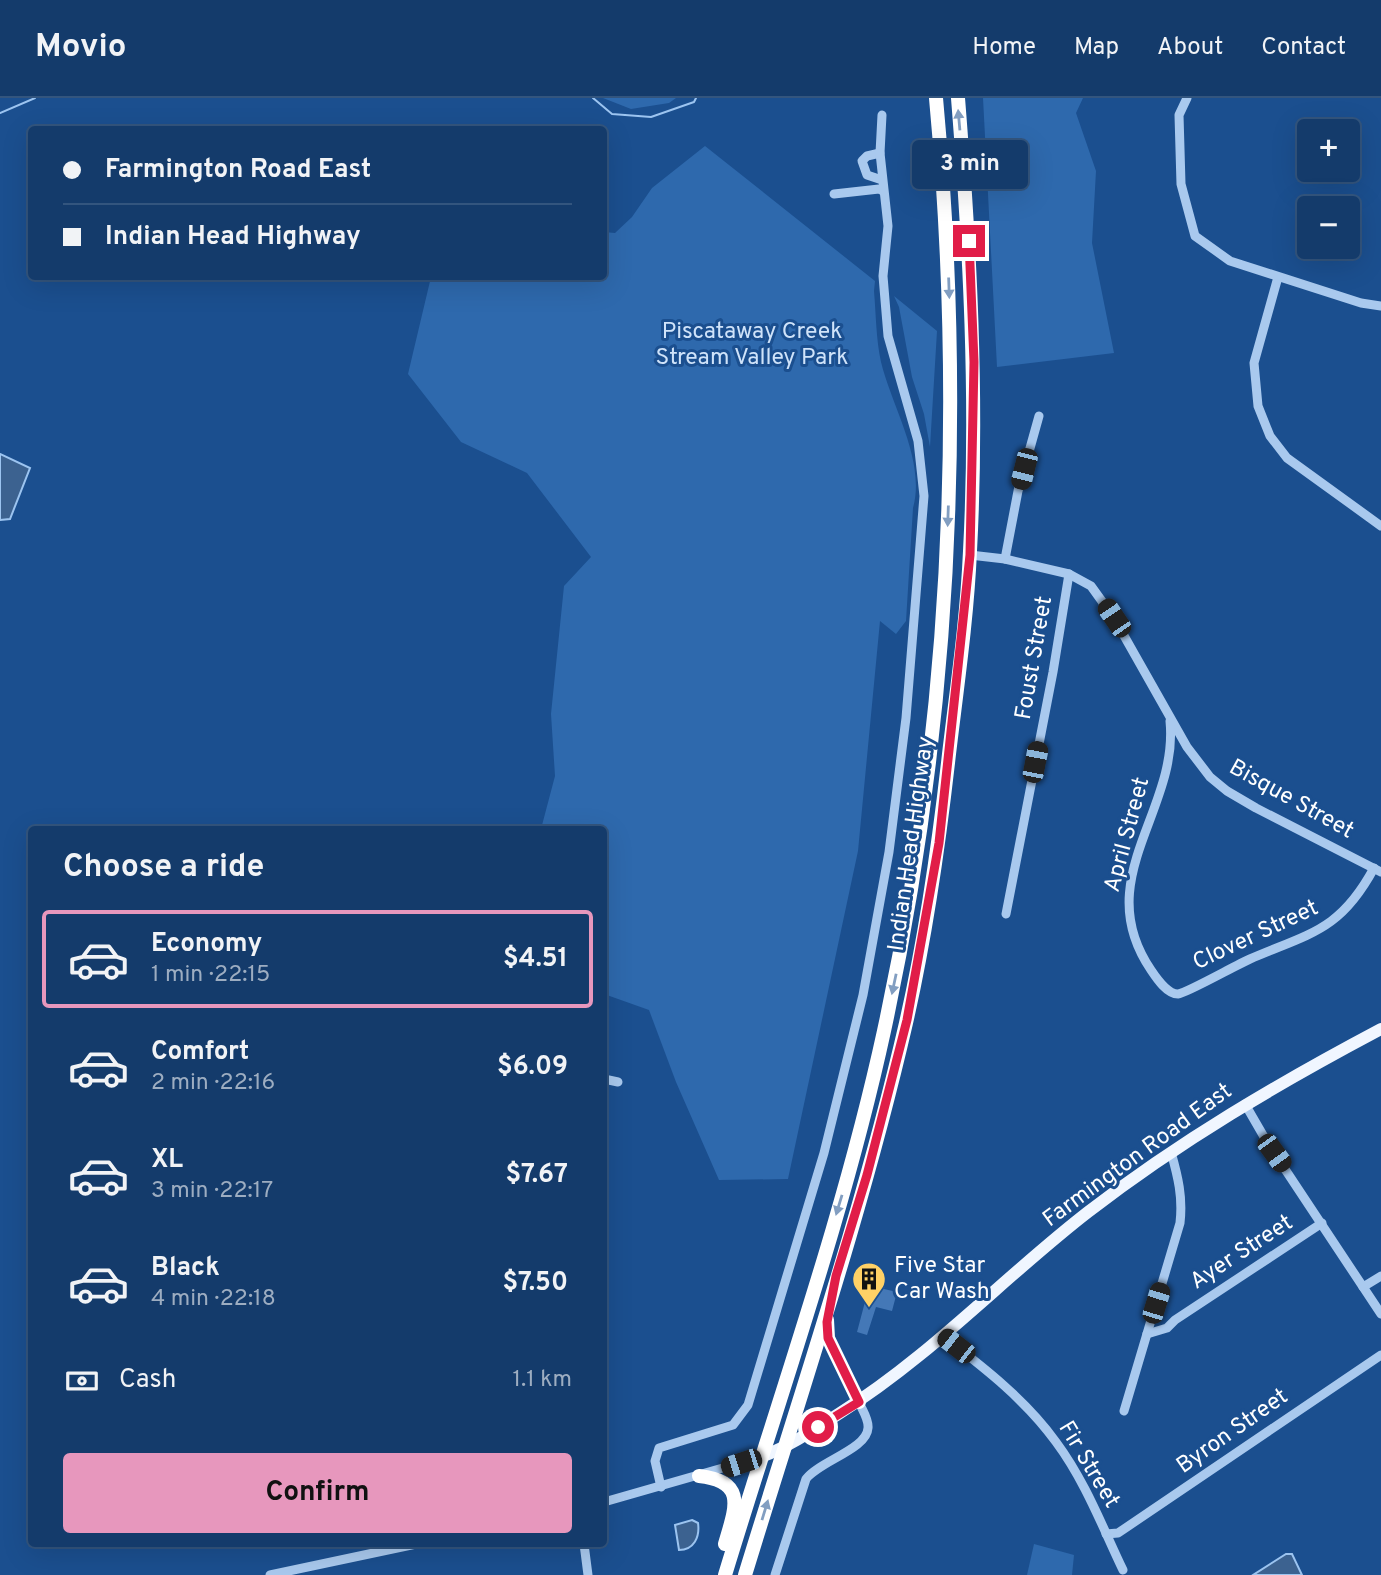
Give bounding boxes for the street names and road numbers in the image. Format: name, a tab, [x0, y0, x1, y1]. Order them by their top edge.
street label: Foust Street	[1010, 594, 1060, 722]
street label: Indian Head Highway	[883, 735, 941, 953]
street label: Bisque Street	[1223, 754, 1359, 846]
street label: April Street	[1099, 774, 1157, 896]
street label: Clover Street	[1188, 894, 1324, 978]
street label: Farmington Road East	[1038, 1078, 1238, 1234]
street label: Ayer Street	[1185, 1209, 1299, 1297]
street label: Byron Street	[1172, 1383, 1294, 1481]
street label: Fir Street	[1051, 1416, 1125, 1514]

